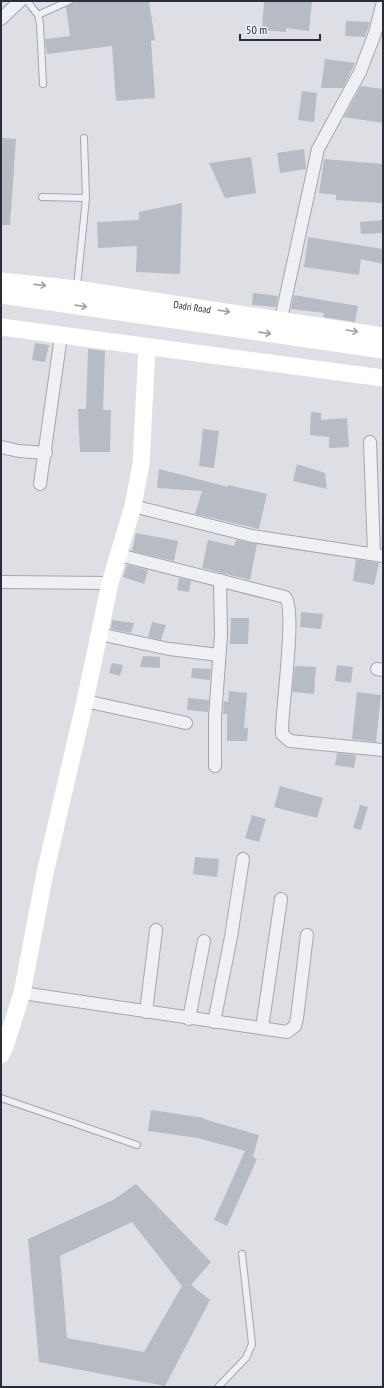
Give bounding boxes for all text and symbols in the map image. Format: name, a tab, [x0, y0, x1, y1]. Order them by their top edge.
scale bar	[240, 16, 320, 42]
text: 50 m	[246, 22, 267, 37]
one-way arrow	[33, 281, 46, 289]
street label: Dadri Road	[173, 298, 212, 316]
one-way arrow	[74, 302, 87, 310]
one-way arrow	[217, 307, 230, 315]
one-way arrow	[346, 327, 359, 335]
one-way arrow	[258, 329, 271, 337]

